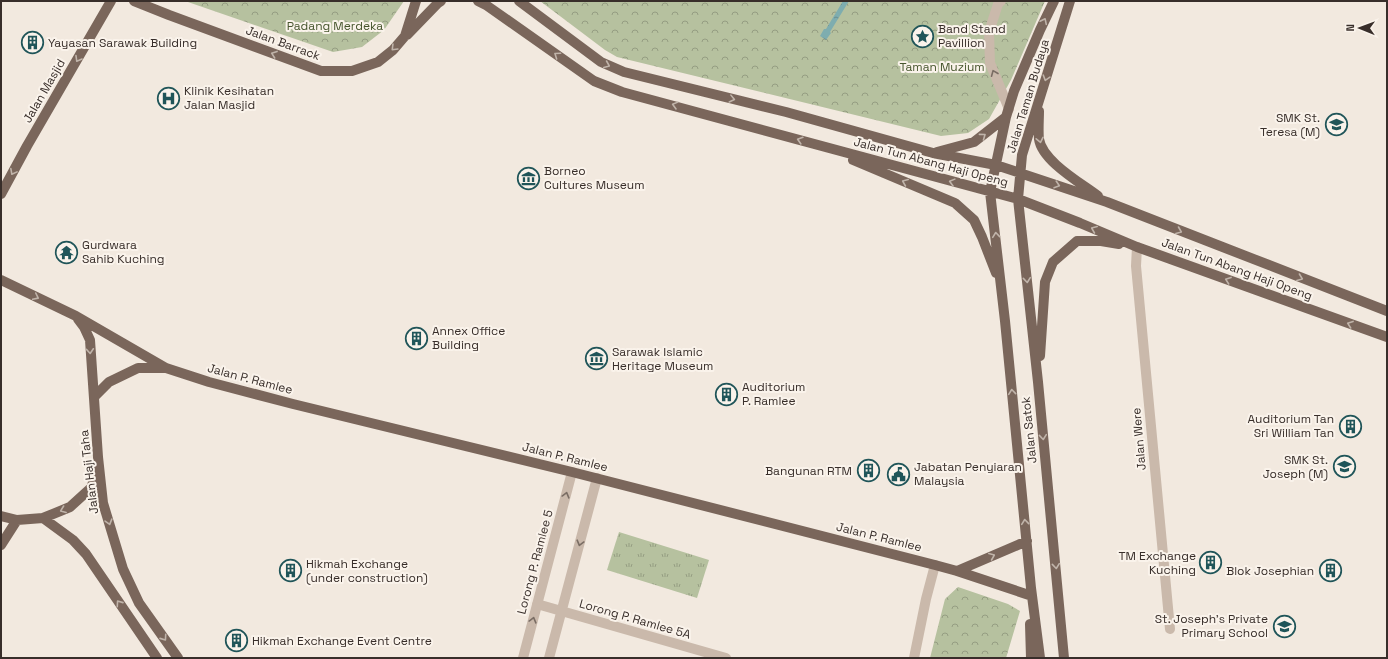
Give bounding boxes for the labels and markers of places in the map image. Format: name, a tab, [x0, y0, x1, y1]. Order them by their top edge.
place label: Band Stand Pavillion	[938, 21, 1006, 51]
place icon: Band Stand Pavillion	[909, 23, 935, 49]
building icon: Yayasan Sarawak Building	[20, 30, 46, 56]
place label: Yayasan Sarawak Building	[48, 35, 197, 51]
place label: Klinik Kesihatan Jalan Masjid	[184, 83, 274, 113]
hospital icon: Klinik Kesihatan Jalan Masjid	[155, 85, 181, 111]
place label: SMK St. Teresa (M)	[1260, 110, 1320, 140]
school or university icon: SMK St. Teresa (M)	[1323, 112, 1349, 138]
place label: Borneo Cultures Museum	[544, 163, 645, 193]
museum icon: Borneo Cultures Museum	[515, 165, 541, 191]
place label: Gurdwara Sahib Kuching	[82, 237, 164, 267]
temple icon: Gurdwara Sahib Kuching	[53, 239, 79, 265]
place label: Annex Office Building	[432, 323, 505, 353]
building icon: Annex Office Building	[403, 325, 429, 351]
place label: Sarawak Islamic Heritage Museum	[612, 344, 713, 374]
museum icon: Sarawak Islamic Heritage Museum	[584, 346, 610, 372]
place label: Auditorium P. Ramlee	[742, 379, 805, 409]
building icon: Auditorium P. Ramlee	[714, 381, 740, 407]
place label: Auditorium Tan Sri William Tan	[1248, 411, 1334, 441]
building icon: Auditorium Tan Sri William Tan	[1337, 413, 1363, 439]
place label: SMK St. Joseph (M)	[1263, 452, 1328, 482]
school or university icon: SMK St. Joseph (M)	[1331, 454, 1357, 480]
building icon: Bangunan RTM	[855, 458, 881, 484]
place label: Jabatan Penyiaran Malaysia	[914, 459, 1022, 489]
public building icon: Jabatan Penyiaran Malaysia	[885, 461, 911, 487]
place label: Bangunan RTM	[765, 463, 852, 479]
place label: TM Exchange Kuching	[1118, 548, 1196, 578]
building icon: TM Exchange Kuching	[1198, 550, 1224, 576]
place label: Hikmah Exchange (under construction)	[306, 556, 428, 586]
building icon: Hikmah Exchange (under construction)	[277, 558, 303, 584]
building icon: Blok Josephian	[1317, 558, 1343, 584]
place label: Blok Josephian	[1226, 563, 1314, 579]
place label: St. Joseph's Private Primary School	[1155, 611, 1268, 641]
school or university icon: St. Joseph's Private Primary School	[1271, 613, 1297, 639]
building icon: Hikmah Exchange Event Centre	[224, 628, 250, 654]
place label: Hikmah Exchange Event Centre	[252, 633, 432, 649]

